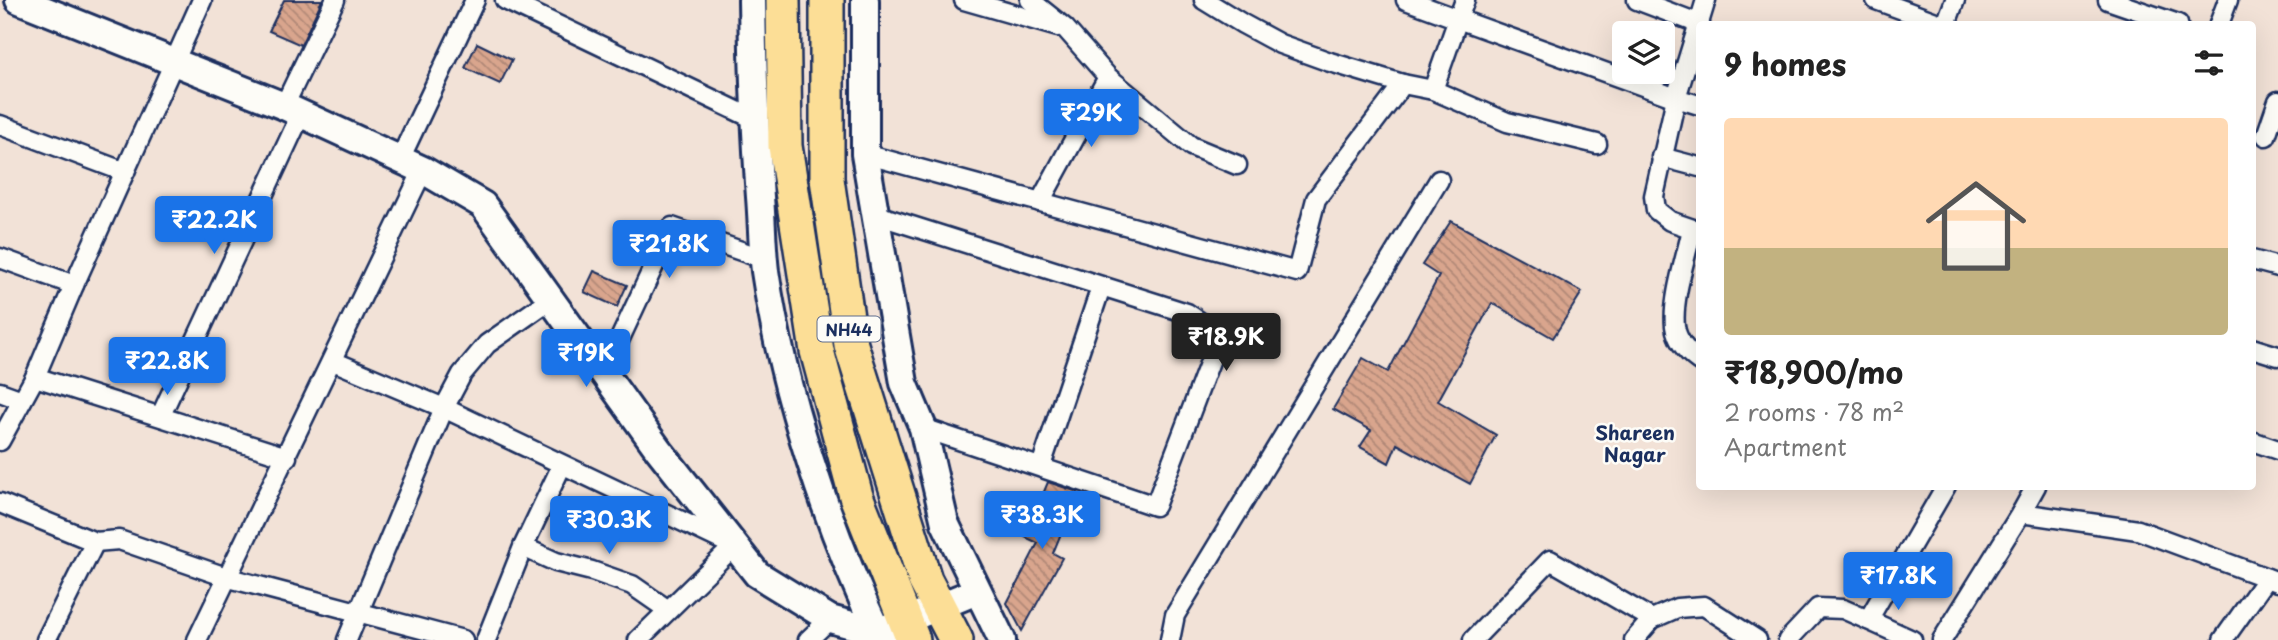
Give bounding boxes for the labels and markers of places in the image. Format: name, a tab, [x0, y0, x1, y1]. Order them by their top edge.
pin: ₹29K	[1050, 90, 1132, 149]
pin: ₹22.2K	[157, 196, 271, 256]
pin: ₹21.8K	[612, 220, 726, 280]
pin: ₹18.9K	[1169, 314, 1283, 373]
pin: ₹19K	[545, 330, 627, 389]
pin: ₹22.8K	[110, 338, 224, 397]
pin: ₹38.3K	[985, 491, 1099, 551]
pin: ₹30.3K	[552, 496, 666, 556]
pin: ₹17.8K	[1841, 552, 1955, 612]

